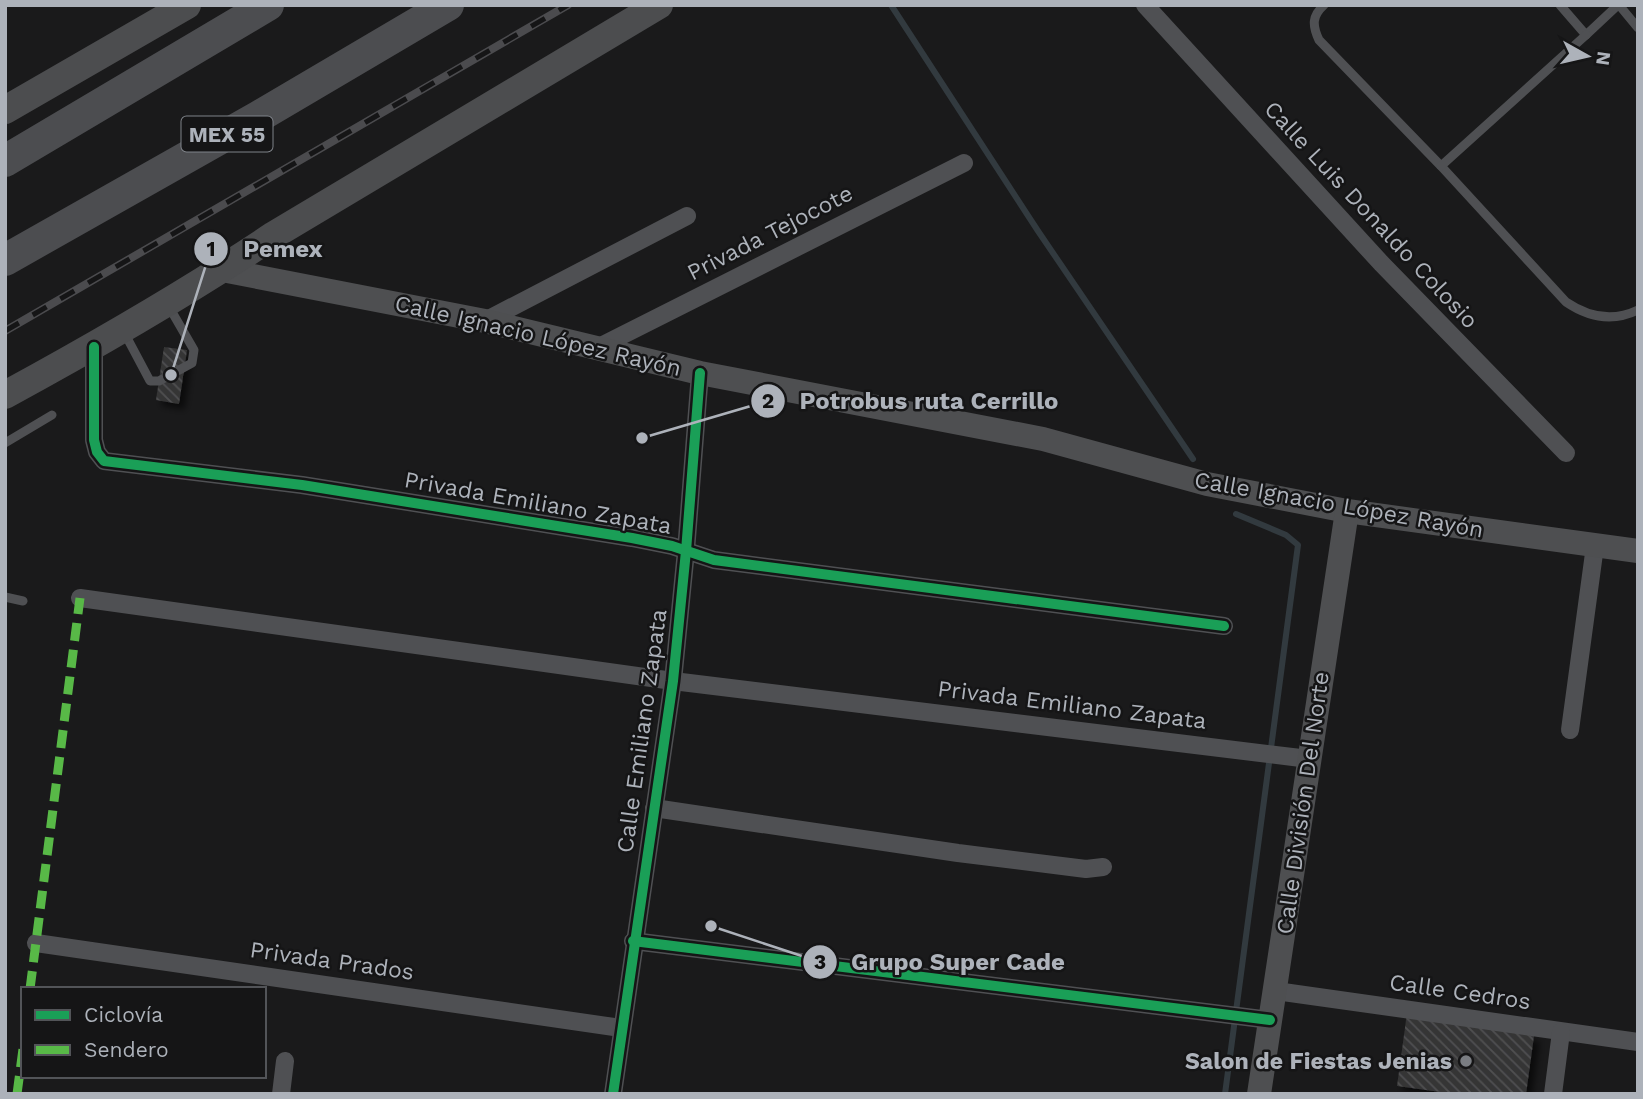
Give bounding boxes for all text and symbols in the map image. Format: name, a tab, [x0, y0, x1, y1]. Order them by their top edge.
north arrow	[1552, 21, 1622, 91]
text: N	[1591, 50, 1616, 67]
street label: Calle Luis Donaldo Colosio	[1258, 96, 1484, 334]
road number: MEX 55	[182, 116, 272, 152]
street label: Privada Tejocote	[683, 180, 857, 286]
callout: Pemex	[194, 226, 336, 271]
text: Pemex	[243, 235, 323, 263]
text: 1	[206, 236, 216, 261]
street label: Calle Ignacio López Rayón	[392, 290, 684, 382]
callout: Potrobus ruta Cerrillo	[751, 378, 1073, 423]
text: Potrobus ruta Cerrillo	[800, 387, 1058, 415]
text: 2	[762, 388, 774, 413]
street label: Privada Emiliano Zapata	[402, 466, 674, 540]
street label: Calle Ignacio López Rayón	[1192, 466, 1486, 544]
street label: Calle Emiliano Zapata	[612, 607, 672, 855]
street label: Calle División Del Norte	[1271, 670, 1335, 936]
street label: Privada Emiliano Zapata	[936, 675, 1208, 735]
street label: Privada Prados	[248, 936, 416, 986]
callout: Grupo Super Cade	[802, 939, 1079, 984]
text: Grupo Super Cade	[851, 948, 1065, 976]
text: 3	[814, 949, 826, 974]
street label: Calle Cedros	[1388, 969, 1532, 1015]
legend	[21, 987, 266, 1078]
text: Ciclovía	[84, 1002, 163, 1027]
text: Sendero	[84, 1037, 169, 1062]
place label: Salon de Fiestas Jenias	[1185, 1048, 1452, 1075]
marker: Salon de Fiestas Jenias	[1458, 1053, 1474, 1069]

